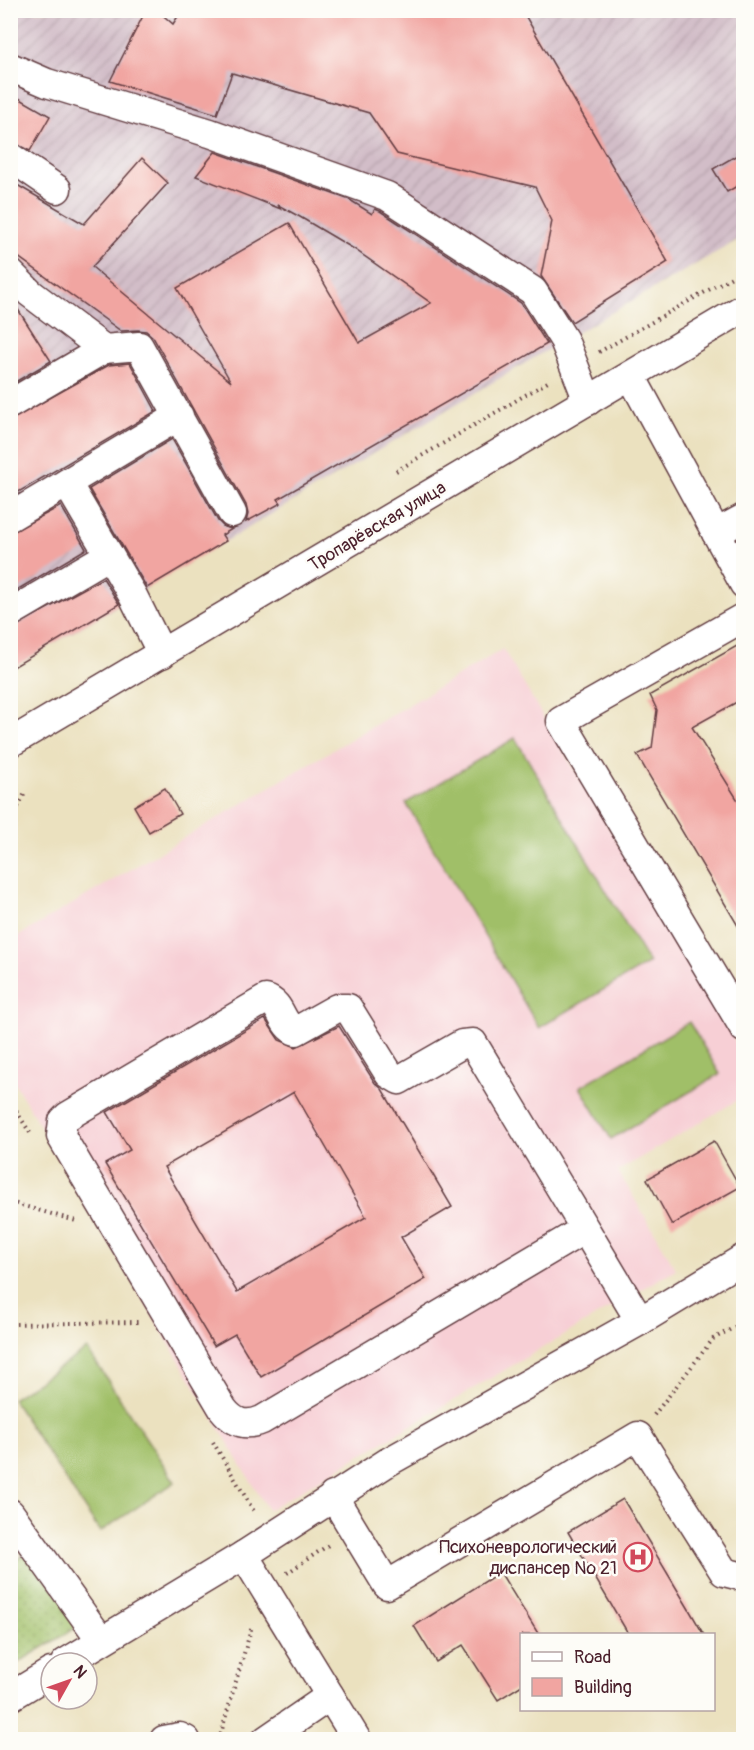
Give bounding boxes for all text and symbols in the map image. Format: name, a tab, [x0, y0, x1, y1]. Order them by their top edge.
street label: Тропарёвская улица	[304, 476, 450, 577]
place label: Психоневрологический диспансер № 21	[439, 1536, 617, 1580]
hospital icon: Психоневрологический диспансер № 21	[622, 1541, 654, 1573]
legend	[520, 1633, 715, 1711]
text: Road	[574, 1646, 611, 1669]
north arrow	[39, 1651, 99, 1711]
text: N	[69, 1661, 91, 1683]
text: Building	[574, 1676, 632, 1699]

